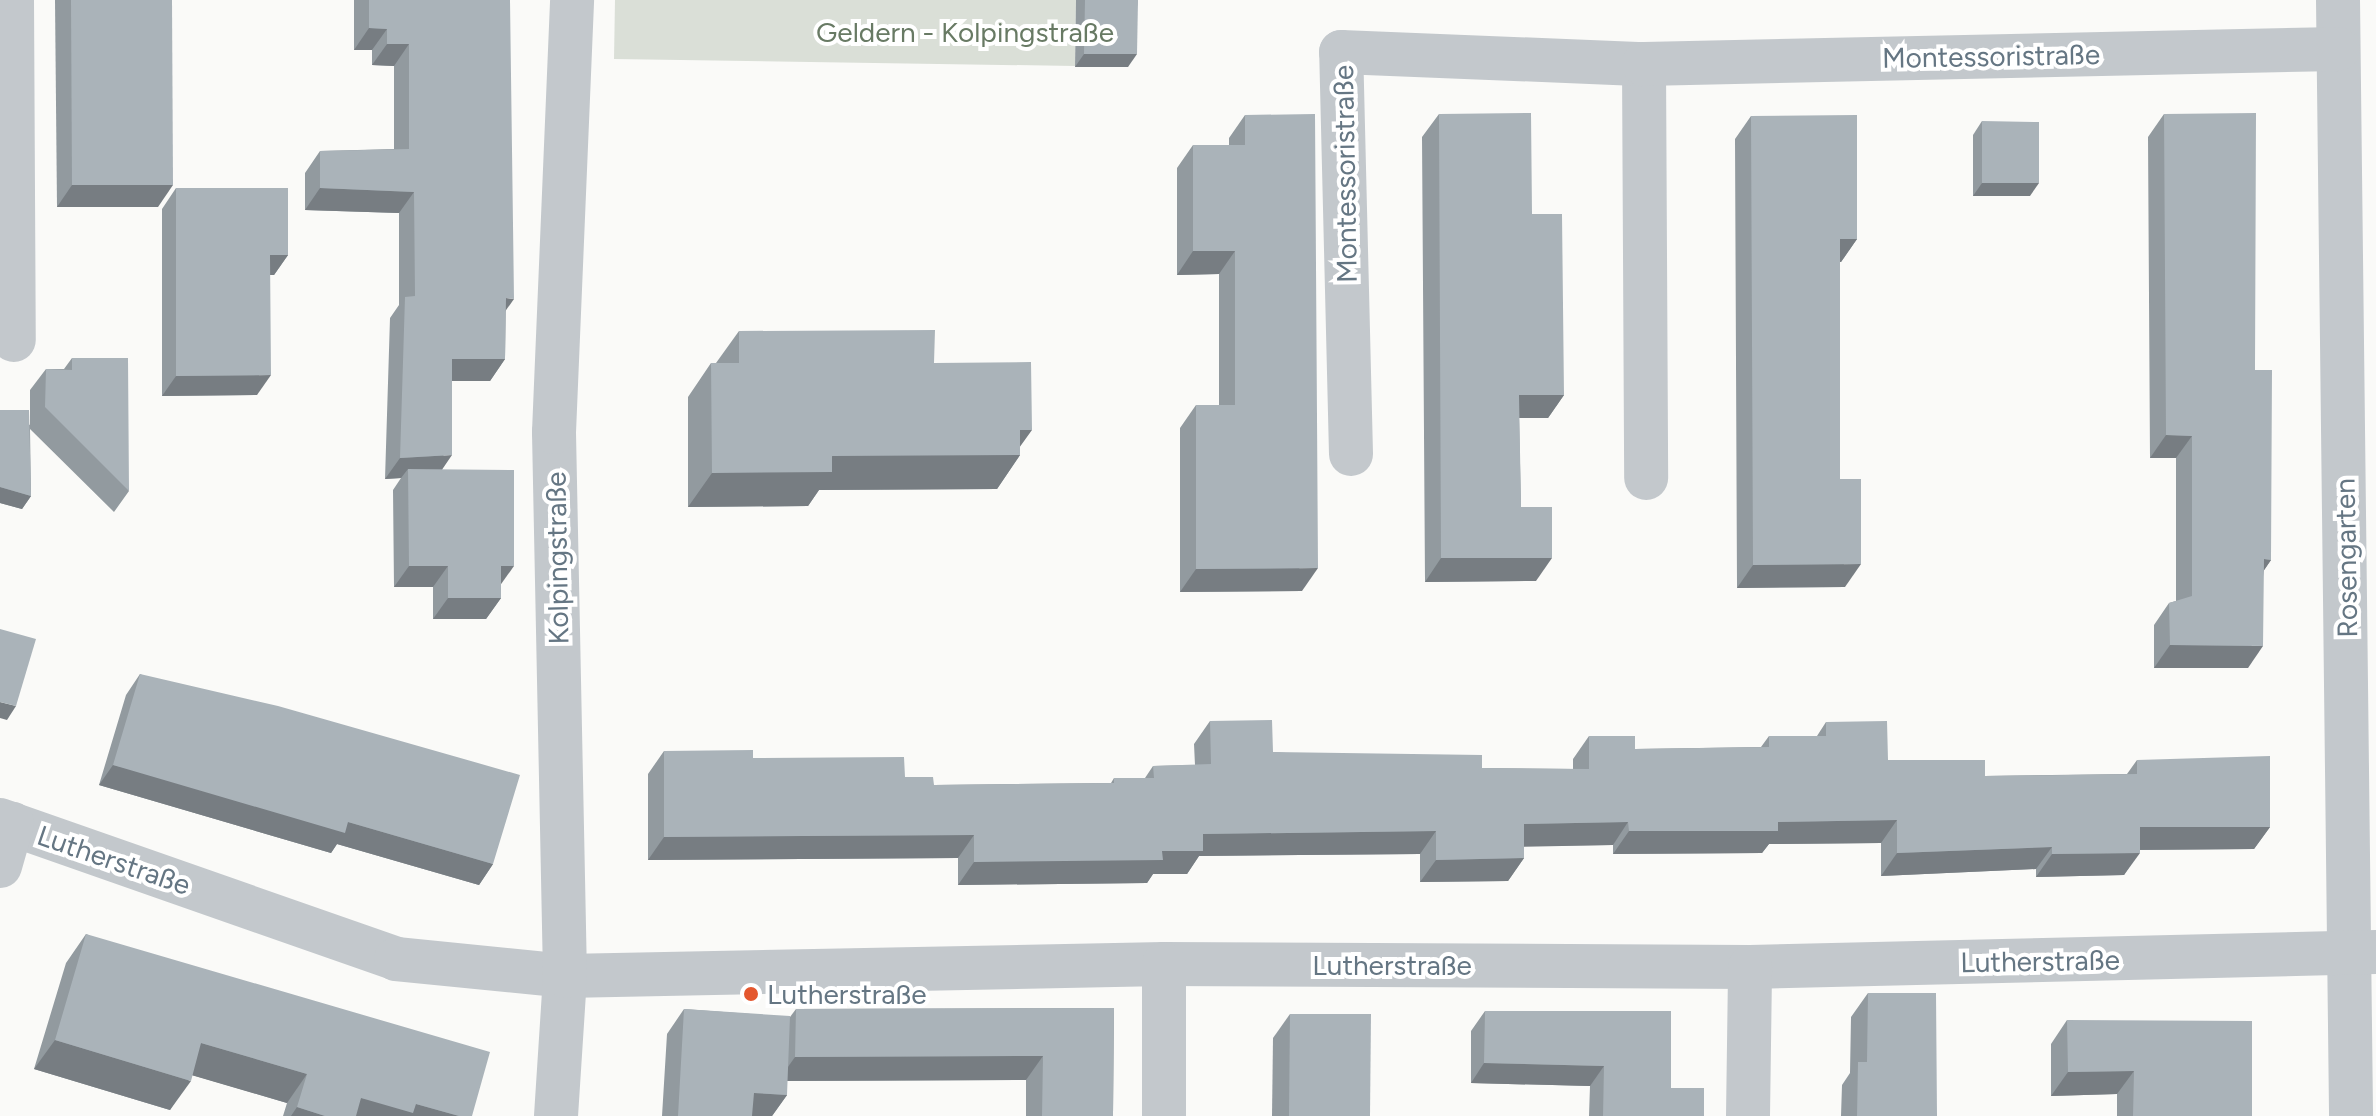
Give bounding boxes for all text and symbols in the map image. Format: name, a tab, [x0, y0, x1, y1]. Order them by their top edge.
park label: Geldern - Kolpingstraße	[816, 15, 1114, 49]
street label: Montessoristraße	[1882, 37, 2100, 75]
street label: Montessoristraße	[1326, 65, 1364, 283]
street label: Kolpingstraße	[539, 471, 575, 645]
street label: Rosengarten	[2328, 478, 2364, 638]
street label: Lutherstraße	[33, 818, 195, 902]
street label: Lutherstraße	[1960, 943, 2120, 979]
street label: Lutherstraße	[1312, 948, 1472, 982]
place label: Lutherstraße	[767, 977, 927, 1011]
marker: Lutherstraße	[742, 985, 760, 1003]

